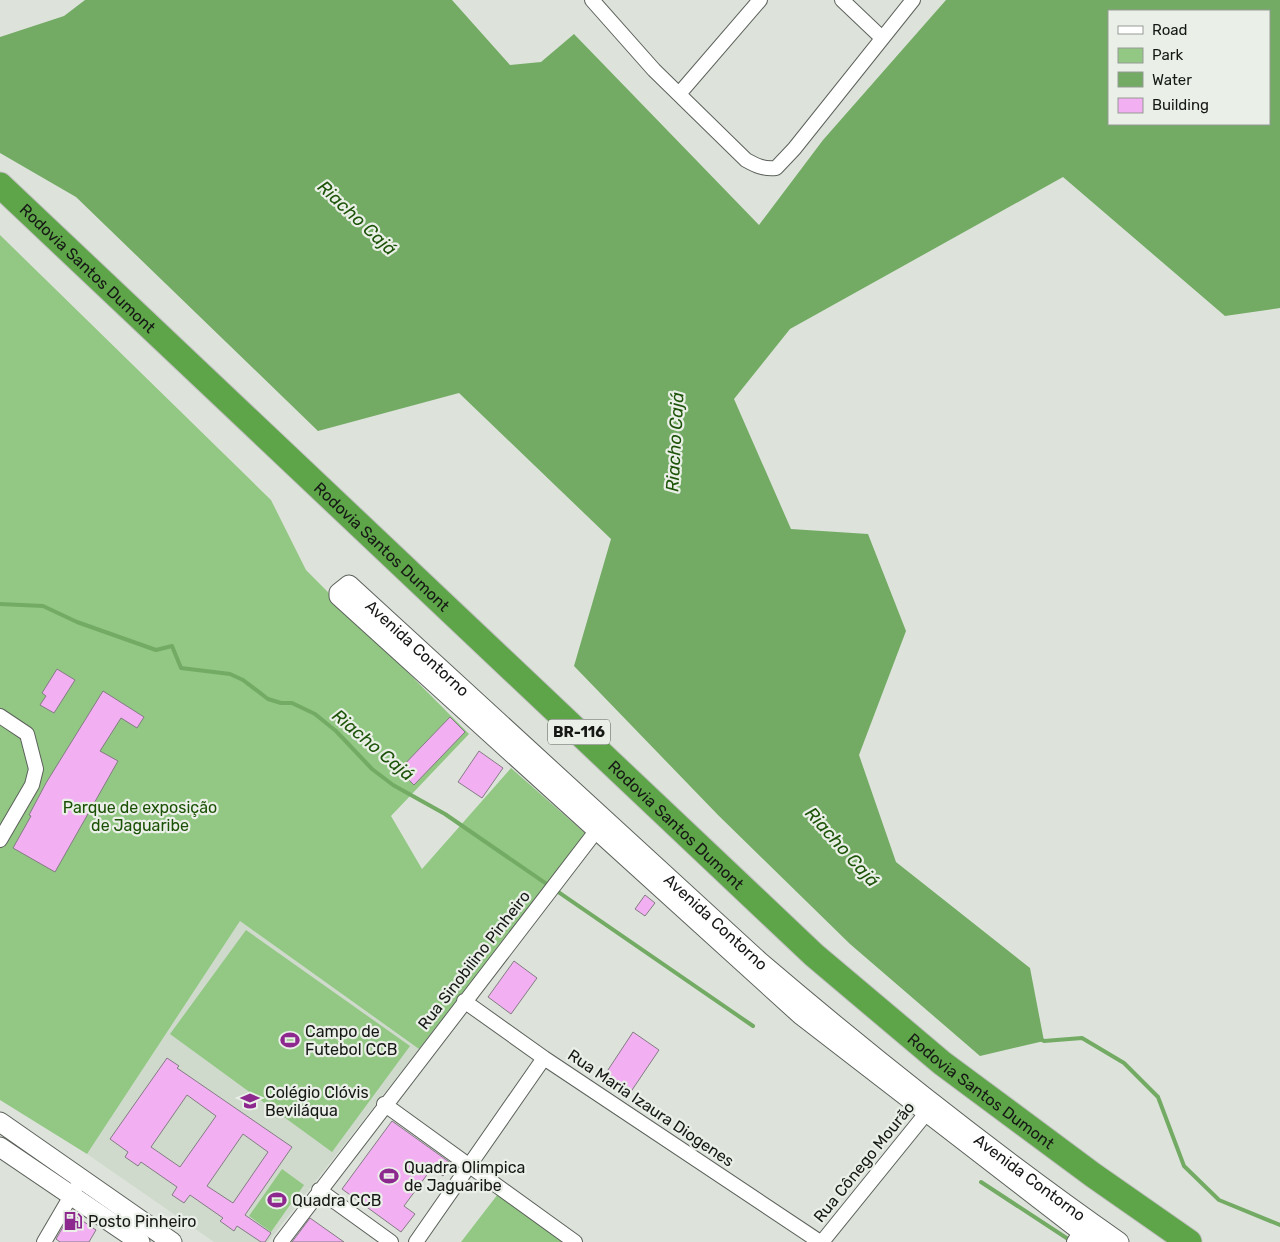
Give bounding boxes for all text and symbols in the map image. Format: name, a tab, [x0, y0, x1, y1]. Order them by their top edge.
legend	[1108, 10, 1270, 125]
text: Road	[1152, 21, 1188, 39]
text: Park	[1152, 46, 1183, 64]
text: Water	[1152, 71, 1192, 89]
text: Building	[1152, 96, 1209, 114]
water label: Riacho Cajá	[313, 176, 401, 260]
street label: Rodovia Santos Dumont	[16, 200, 160, 337]
water label: Riacho Cajá	[661, 391, 689, 493]
street label: Rodovia Santos Dumont	[310, 478, 454, 615]
street label: Avenida Contorno	[362, 596, 473, 700]
water label: Riacho Cajá	[328, 704, 419, 786]
road number: BR-116	[548, 720, 610, 744]
street label: Rodovia Santos Dumont	[605, 756, 748, 893]
park label: Parque de exposição de Jaguaribe	[63, 798, 217, 835]
water label: Riacho Cajá	[800, 802, 884, 892]
street label: Avenida Contorno	[660, 870, 772, 974]
street label: Rua Sinobilino Pinheiro	[414, 887, 534, 1033]
place label: Campo de Futebol CCB	[305, 1022, 398, 1059]
sports icon: Campo de Futebol CCB	[279, 1029, 301, 1051]
street label: Rodovia Santos Dumont	[904, 1029, 1058, 1153]
street label: Rua Maria Izaura Diogenes	[564, 1045, 738, 1171]
place label: Colégio Clóvis Beviláqua	[265, 1083, 369, 1120]
school or university icon: Colégio Clóvis Beviláqua	[239, 1090, 261, 1112]
street label: Rua Cônego Mourão	[810, 1098, 918, 1226]
street label: Avenida Contorno	[971, 1130, 1089, 1225]
place label: Quadra Olimpica de Jaguaribe	[404, 1158, 525, 1195]
sports icon: Quadra Olimpica de Jaguaribe	[378, 1165, 400, 1187]
sports icon: Quadra CCB	[266, 1189, 288, 1211]
place label: Quadra CCB	[292, 1191, 382, 1210]
fuel station icon: Posto Pinheiro	[62, 1210, 84, 1232]
place label: Posto Pinheiro	[88, 1212, 196, 1231]

